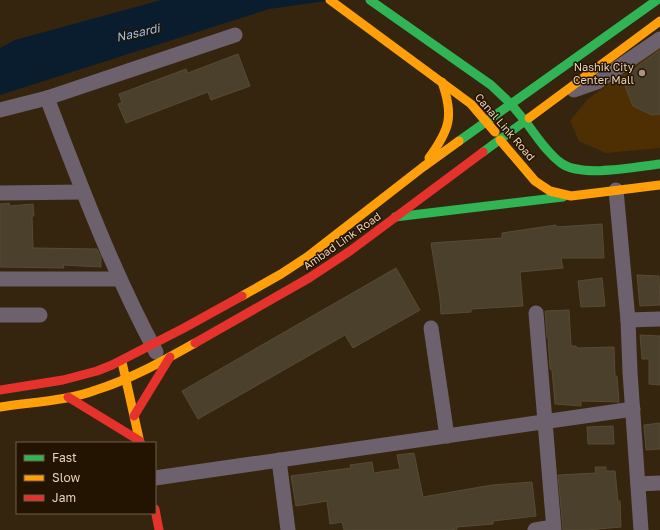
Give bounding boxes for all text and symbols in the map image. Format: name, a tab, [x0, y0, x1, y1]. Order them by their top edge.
water label: Nasardi	[115, 20, 163, 45]
place label: Nashik City Center Mall	[573, 60, 634, 86]
marker: Nashik City Center Mall	[637, 68, 647, 78]
street label: Canal Link Road	[473, 90, 538, 163]
street label: Ambad Link Road	[301, 209, 383, 272]
legend	[16, 442, 156, 514]
text: Fast	[52, 450, 77, 465]
text: Slow	[52, 470, 80, 485]
text: Jam	[52, 490, 76, 505]

